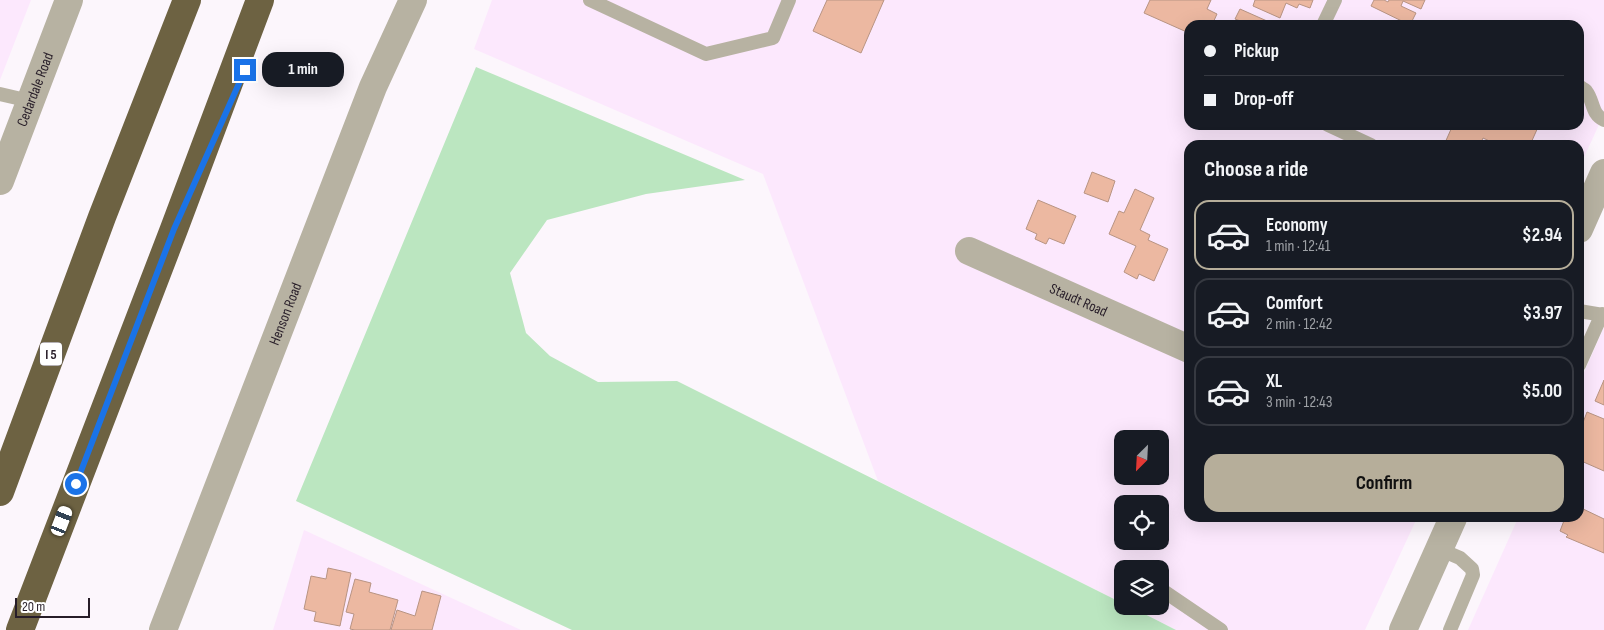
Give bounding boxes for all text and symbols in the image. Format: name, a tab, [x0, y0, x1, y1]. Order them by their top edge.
text: Pickup	[1234, 40, 1279, 63]
street label: Cedardale Road	[12, 50, 58, 129]
callout: 1 min	[262, 52, 345, 88]
route end	[234, 59, 256, 81]
text: 1 min	[288, 60, 318, 79]
text: Drop-off	[1234, 88, 1294, 111]
text: Choose a ride	[1204, 156, 1308, 183]
icon: car	[1206, 213, 1251, 258]
text: Economy	[1266, 214, 1328, 237]
text: $2.94	[1522, 224, 1562, 247]
text: 1 min · 12:41	[1266, 237, 1330, 256]
street label: Staudt Road	[1047, 279, 1110, 321]
street label: Henson Road	[265, 280, 306, 348]
icon: car	[1206, 291, 1251, 336]
text: Comfort	[1266, 292, 1323, 315]
text: $3.97	[1522, 302, 1562, 325]
text: 2 min · 12:42	[1266, 315, 1332, 334]
road number: I 5	[40, 342, 62, 366]
icon: car	[1206, 369, 1251, 414]
text: XL	[1266, 370, 1282, 393]
text: $5.00	[1522, 380, 1562, 403]
text: 3 min · 12:43	[1266, 393, 1332, 412]
north arrow	[1114, 430, 1169, 485]
map controls	[1114, 430, 1169, 615]
button: Confirm	[1204, 454, 1564, 512]
route start	[65, 473, 87, 495]
button: locate	[1114, 495, 1169, 550]
car	[49, 504, 74, 538]
button: layers	[1114, 560, 1169, 615]
scale bar	[15, 595, 90, 618]
text: 20 m	[22, 598, 45, 615]

